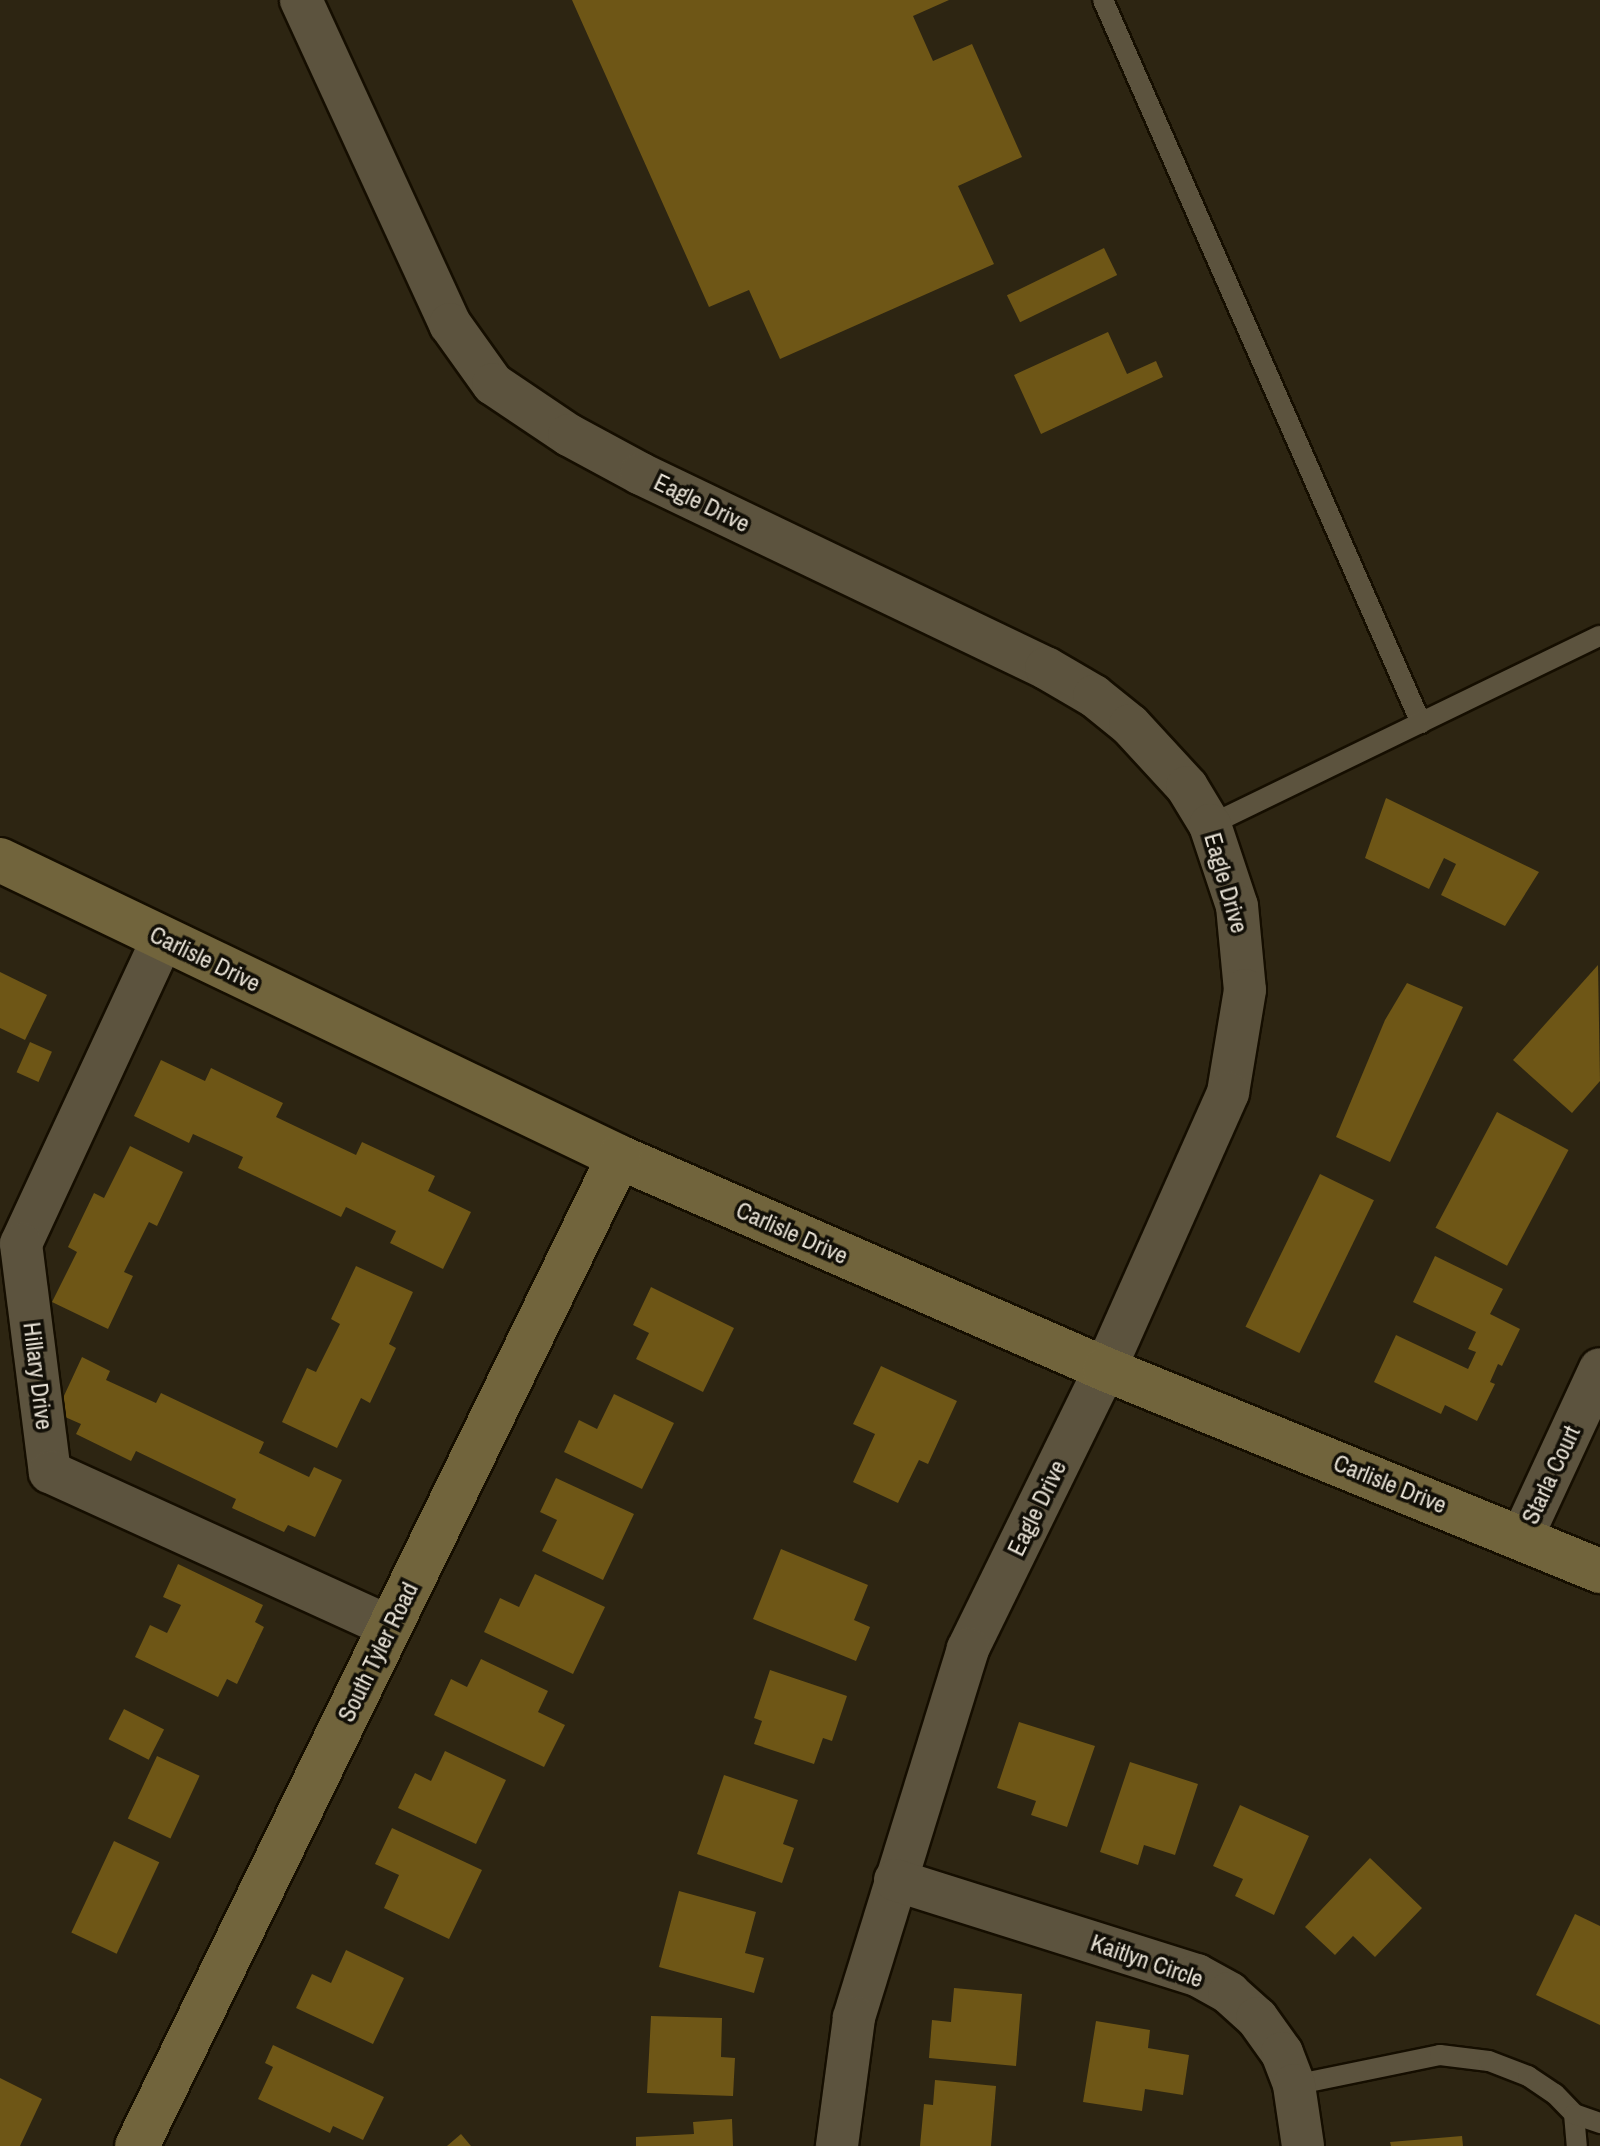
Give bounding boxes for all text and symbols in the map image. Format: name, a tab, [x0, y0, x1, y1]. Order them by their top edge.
street label: Eagle Drive	[649, 468, 755, 538]
street label: Eagle Drive	[1198, 830, 1254, 936]
street label: Carlisle Drive	[145, 920, 265, 998]
street label: Carlisle Drive	[732, 1196, 852, 1270]
street label: Hillary Drive	[17, 1321, 59, 1431]
street label: Starla Court	[1516, 1421, 1586, 1529]
street label: Carlisle Drive	[1329, 1448, 1451, 1520]
street label: Eagle Drive	[1002, 1455, 1072, 1561]
street label: South Tyler Road	[332, 1577, 424, 1727]
street label: Kaitlyn Circle	[1087, 1928, 1207, 1994]

